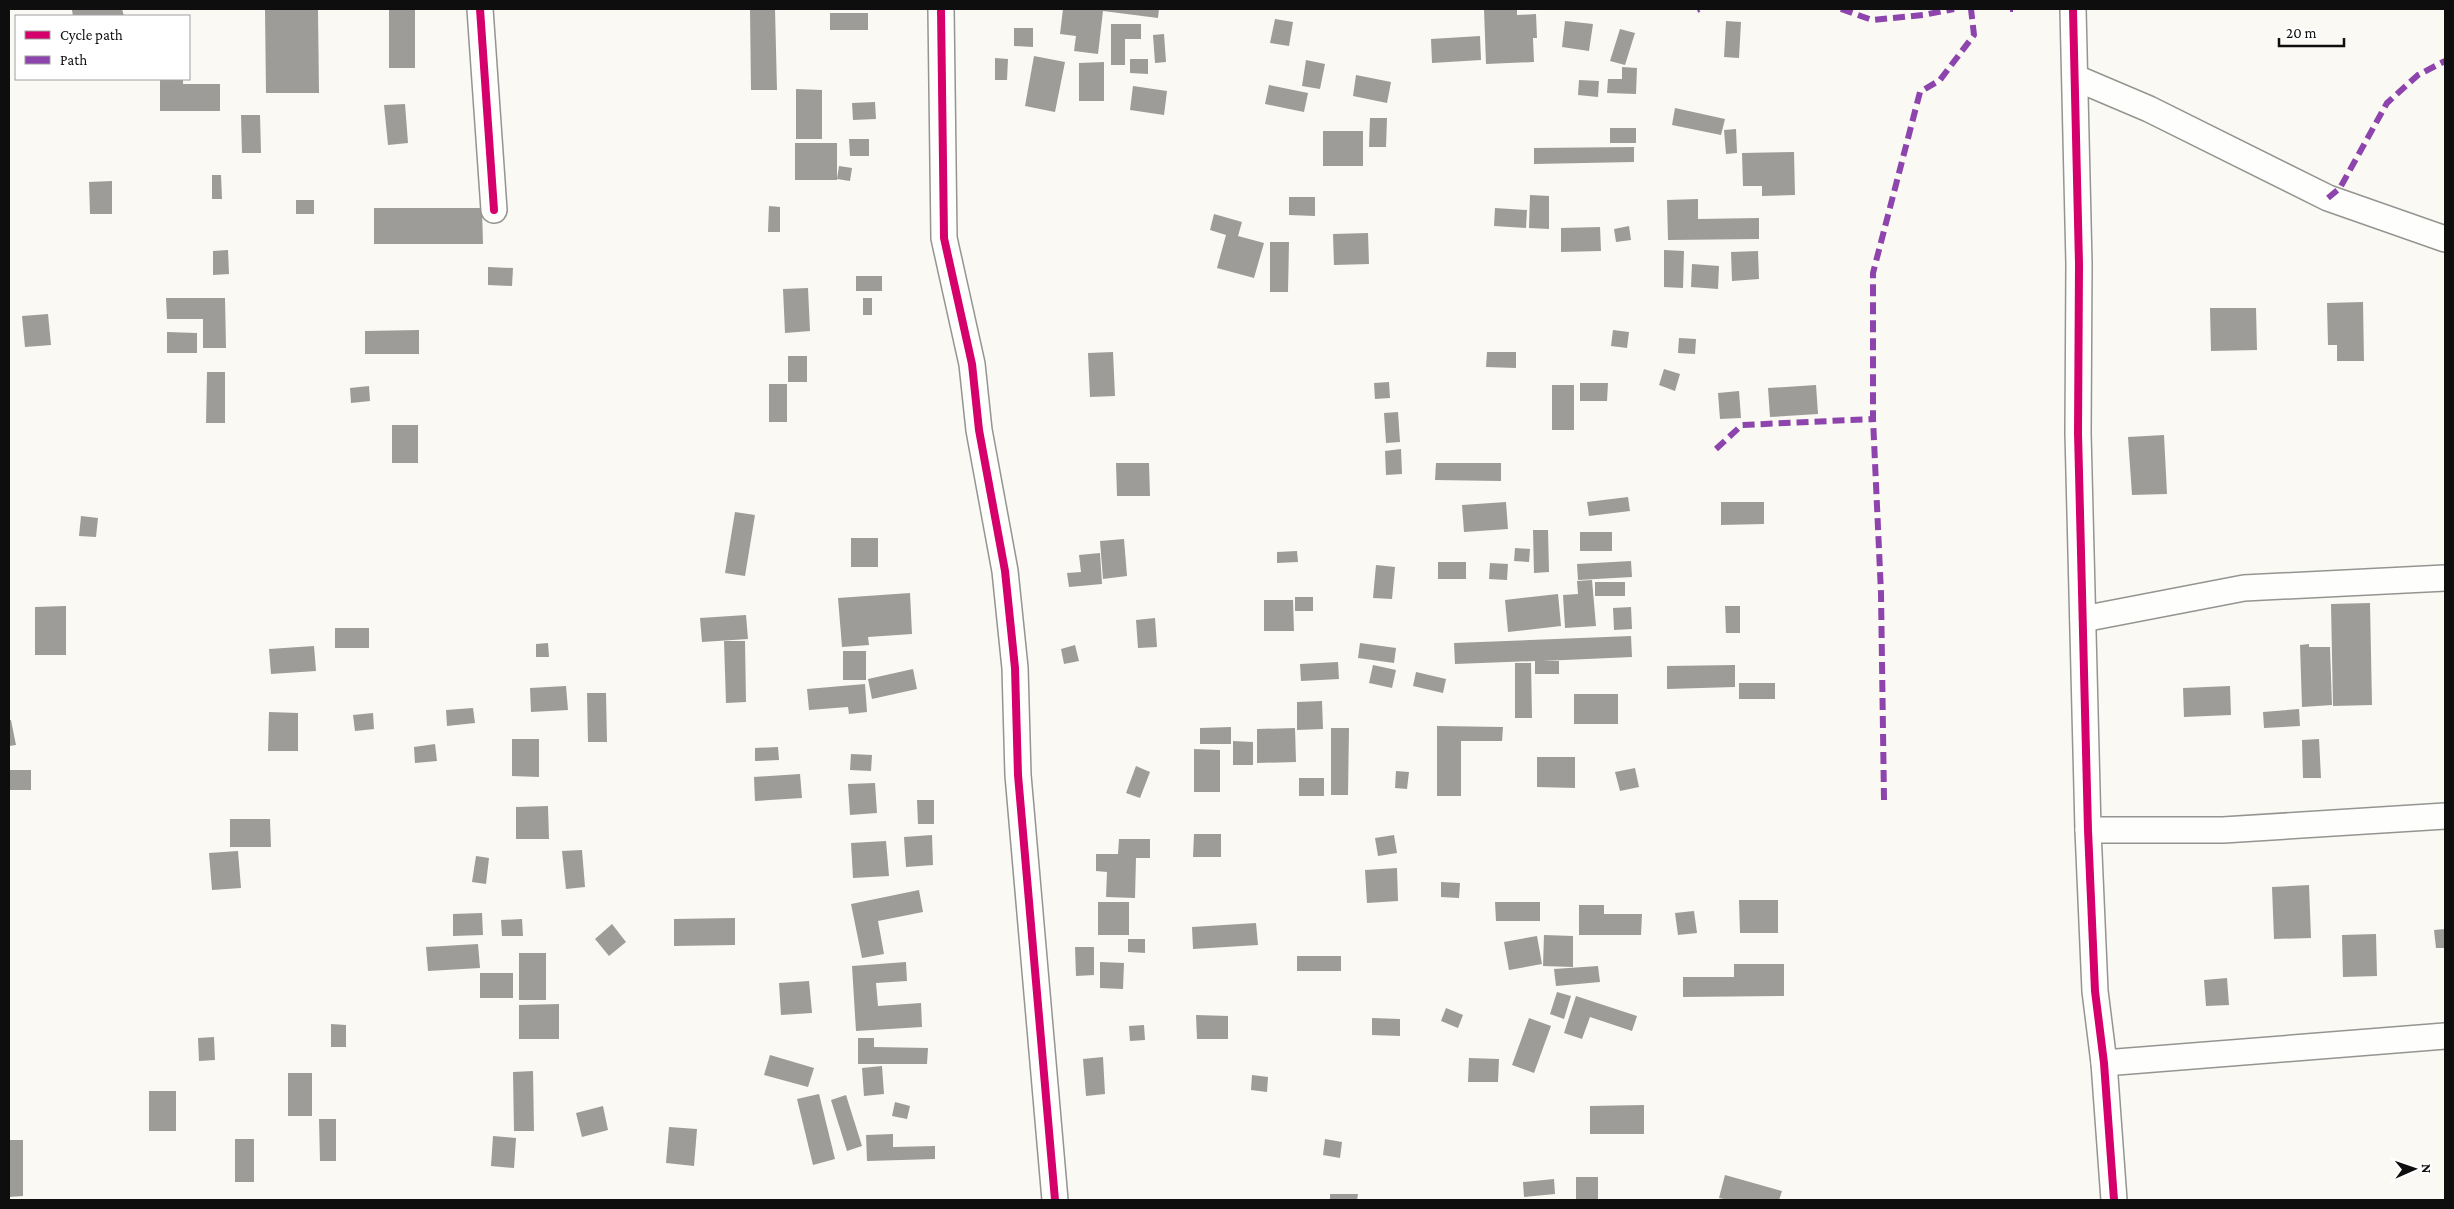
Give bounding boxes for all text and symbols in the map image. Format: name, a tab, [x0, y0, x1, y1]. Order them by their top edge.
legend	[15, 15, 190, 80]
scale bar	[2279, 15, 2344, 47]
text: 20 m	[2286, 25, 2317, 41]
text: Cycle path	[60, 27, 123, 44]
text: Path	[60, 52, 87, 68]
north arrow	[2389, 1144, 2439, 1194]
text: N	[2419, 1163, 2435, 1174]

